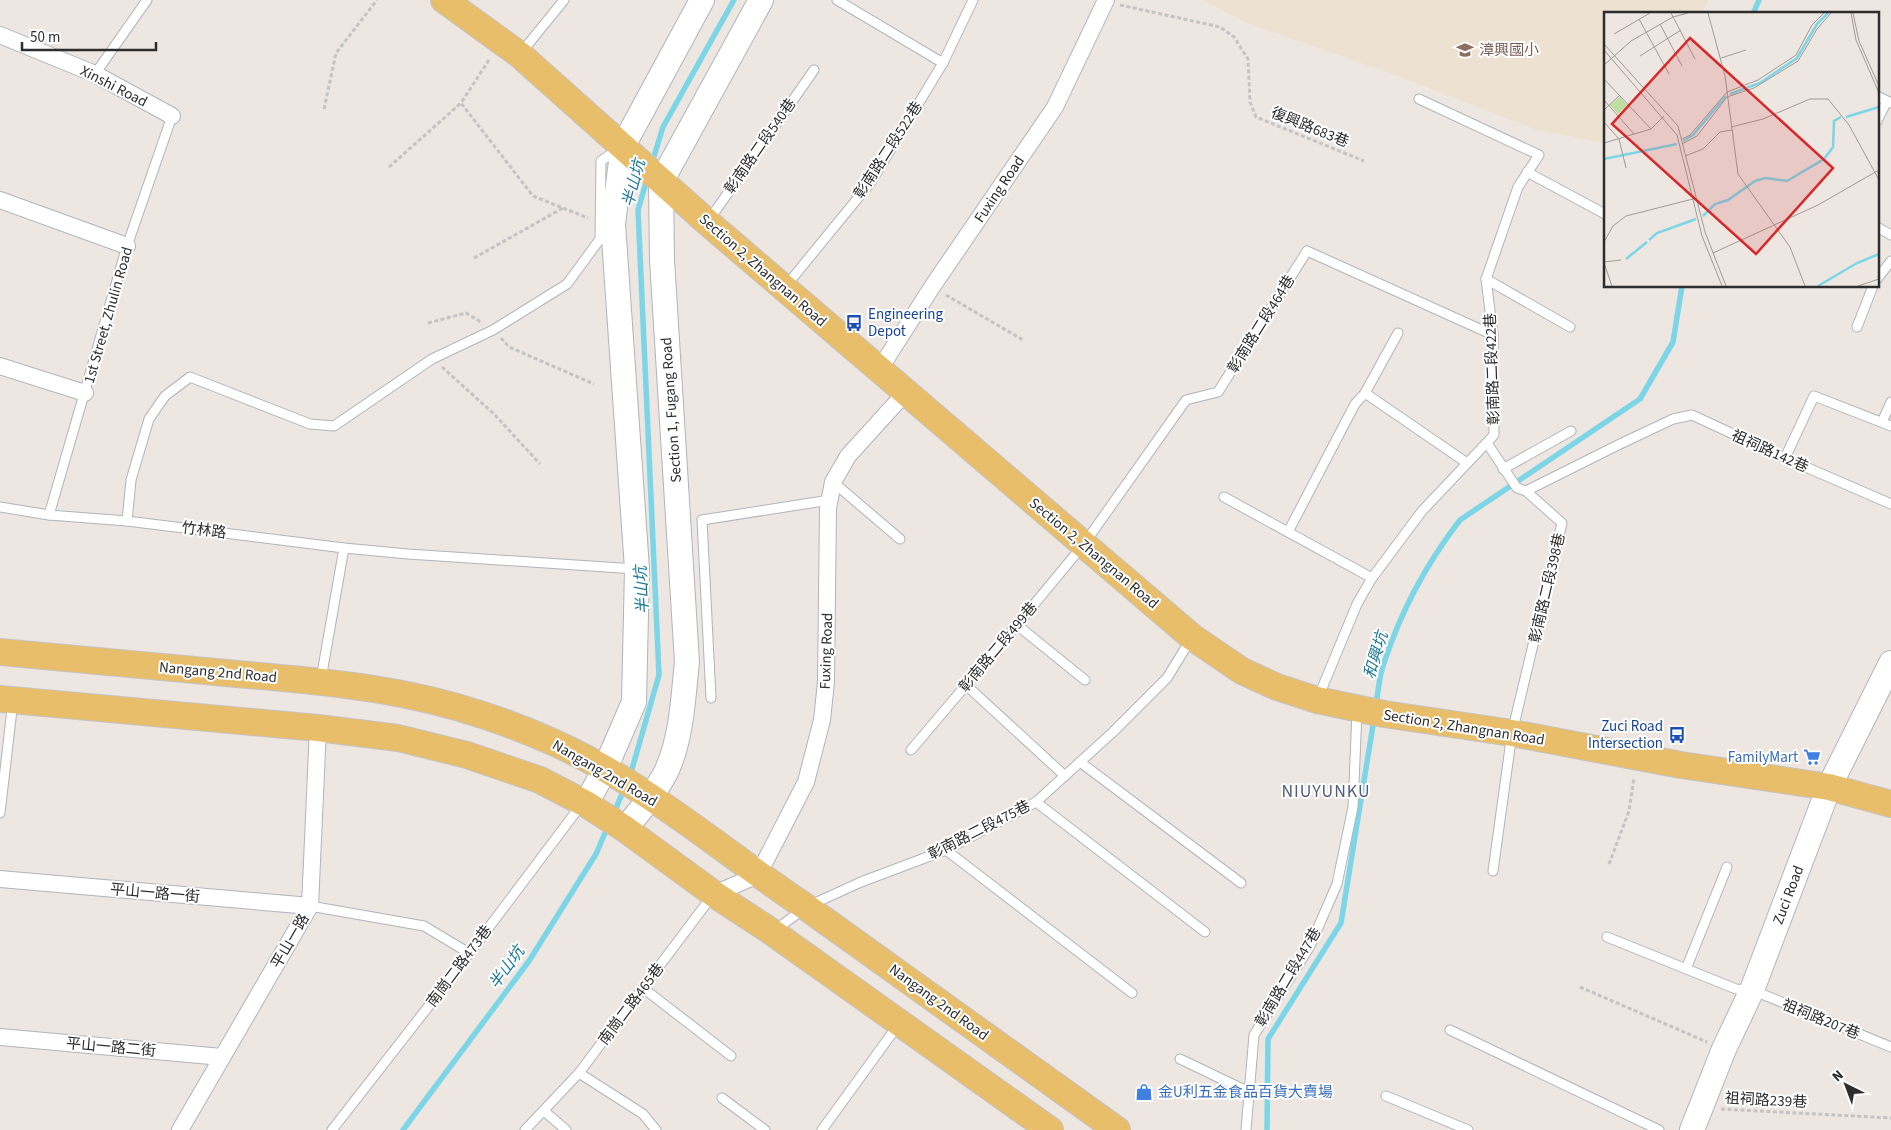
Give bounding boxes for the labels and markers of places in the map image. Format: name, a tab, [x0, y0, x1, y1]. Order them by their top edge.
school or university icon: 漳興國小	[1455, 40, 1475, 60]
place label: 漳興國小	[1479, 40, 1539, 61]
place label: Engineering Depot	[868, 304, 944, 342]
bus stop icon: Engineering Depot	[844, 313, 864, 333]
place label: Zuci Road Intersection	[1588, 716, 1663, 754]
bus stop icon: Zuci Road Intersection	[1667, 725, 1687, 745]
place label: FamilyMart	[1728, 747, 1798, 768]
supermarket icon: FamilyMart	[1802, 747, 1822, 767]
shop icon: 金U利五金食品百貨大賣場	[1134, 1082, 1154, 1102]
place label: 金U利五金食品百貨大賣場	[1158, 1082, 1333, 1103]

